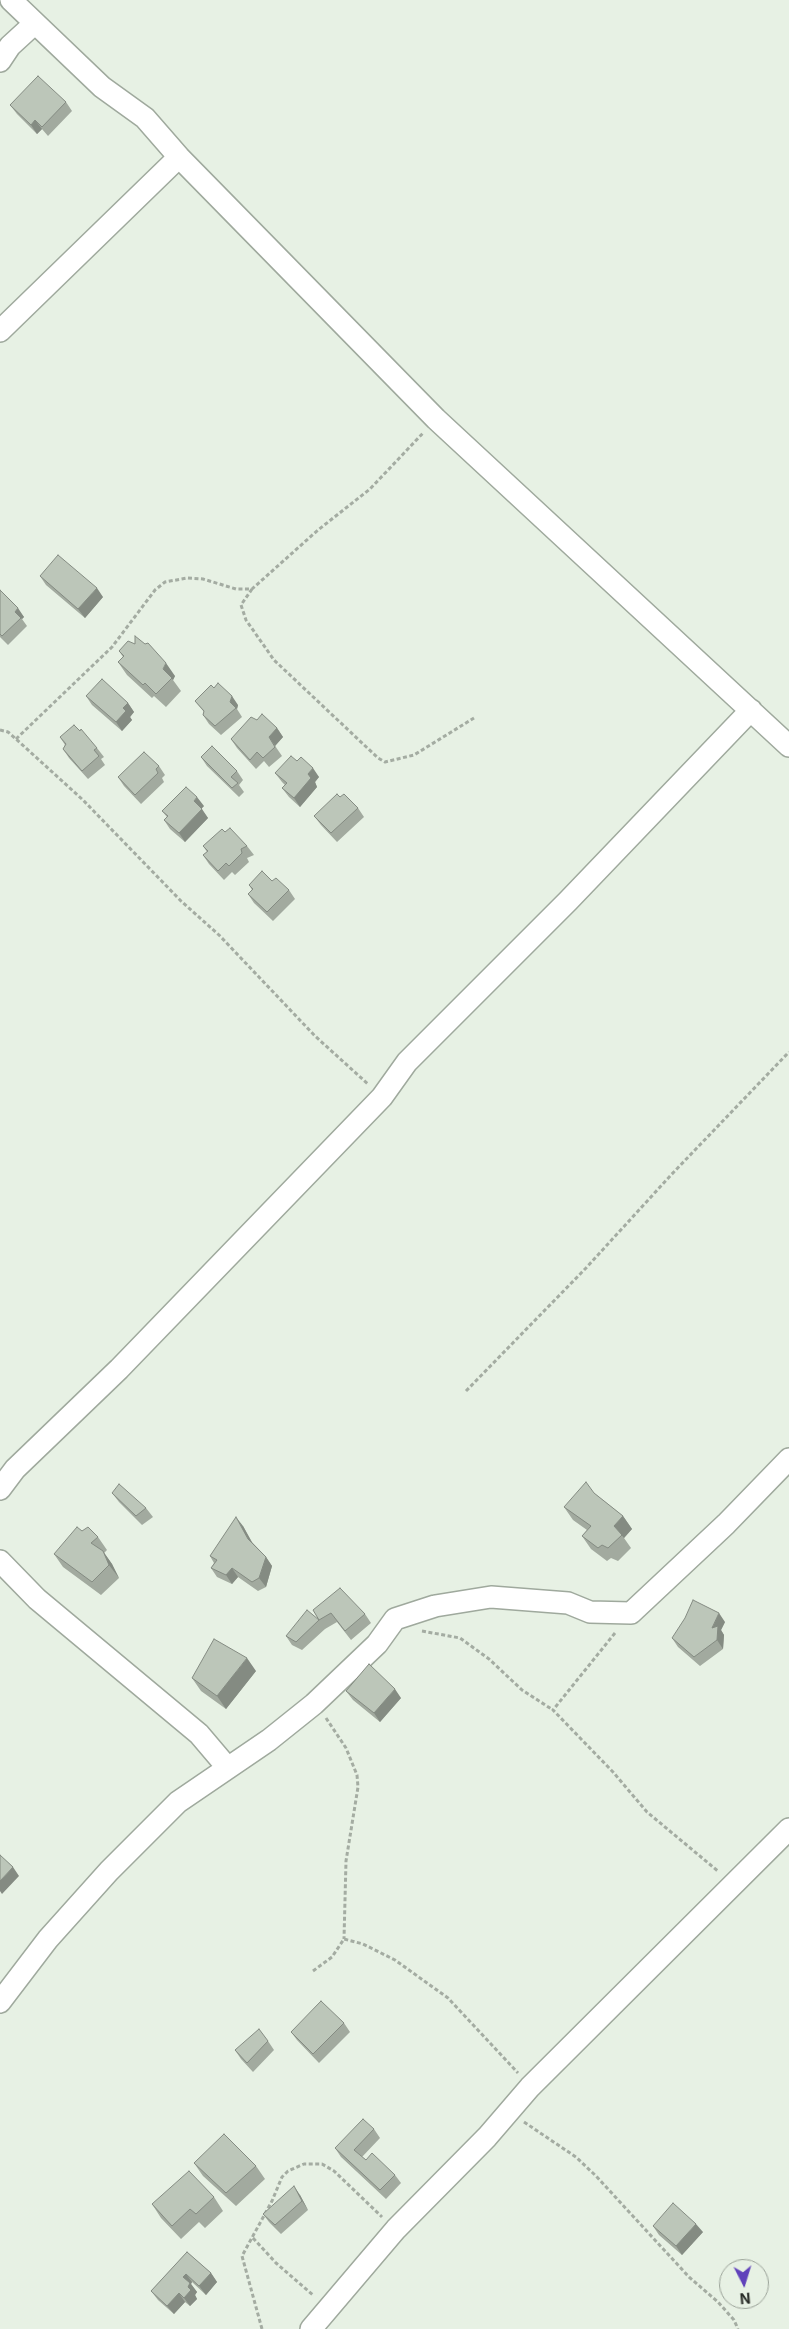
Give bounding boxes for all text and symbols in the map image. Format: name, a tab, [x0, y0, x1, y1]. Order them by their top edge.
north arrow	[719, 2259, 769, 2309]
text: N	[739, 2290, 751, 2307]

